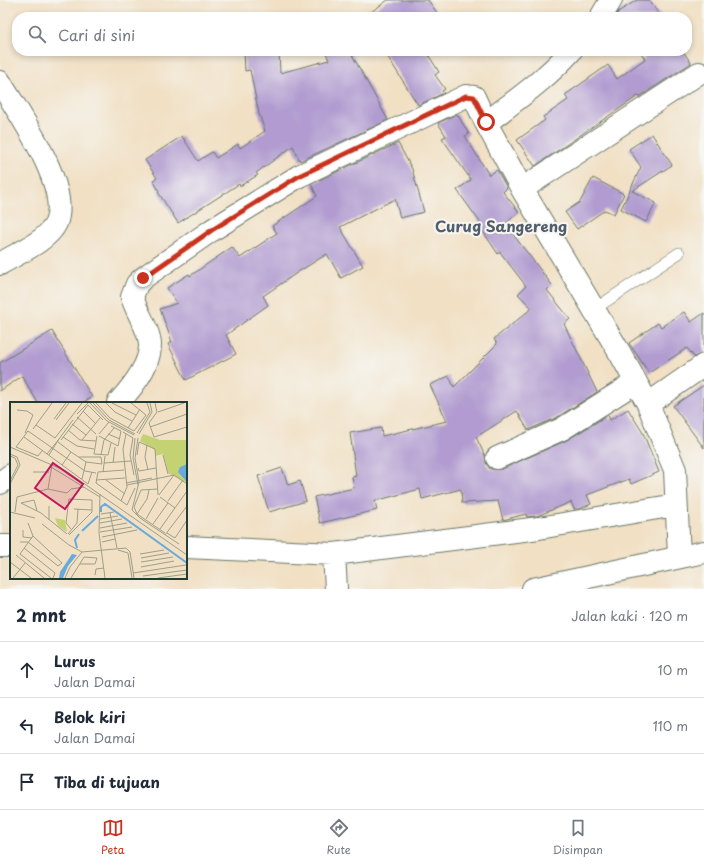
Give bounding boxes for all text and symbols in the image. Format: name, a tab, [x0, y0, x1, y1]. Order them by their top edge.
search box	[12, 12, 692, 56]
icon: search	[26, 23, 48, 45]
text: Cari di sini	[58, 23, 135, 46]
route start	[477, 113, 495, 131]
district label: Curug Sangereng	[435, 214, 567, 237]
route end	[134, 269, 152, 287]
inset map	[10, 402, 187, 579]
text: 2 mnt	[16, 602, 67, 628]
text: Jalan kaki · 120 m	[571, 606, 688, 625]
text: Lurus	[54, 649, 95, 672]
icon: ahead	[16, 659, 38, 681]
text: 10 m	[658, 660, 688, 679]
text: Jalan Damai	[54, 672, 135, 691]
text: Belok kiri	[54, 705, 125, 728]
icon: left	[16, 715, 38, 737]
text: 110 m	[653, 716, 688, 735]
text: Jalan Damai	[54, 728, 135, 747]
text: Tiba di tujuan	[54, 770, 160, 793]
icon: arrive	[16, 771, 38, 793]
tab: Peta	[101, 817, 125, 858]
tab: Rute	[327, 817, 351, 858]
tab: Disimpan	[553, 817, 603, 858]

